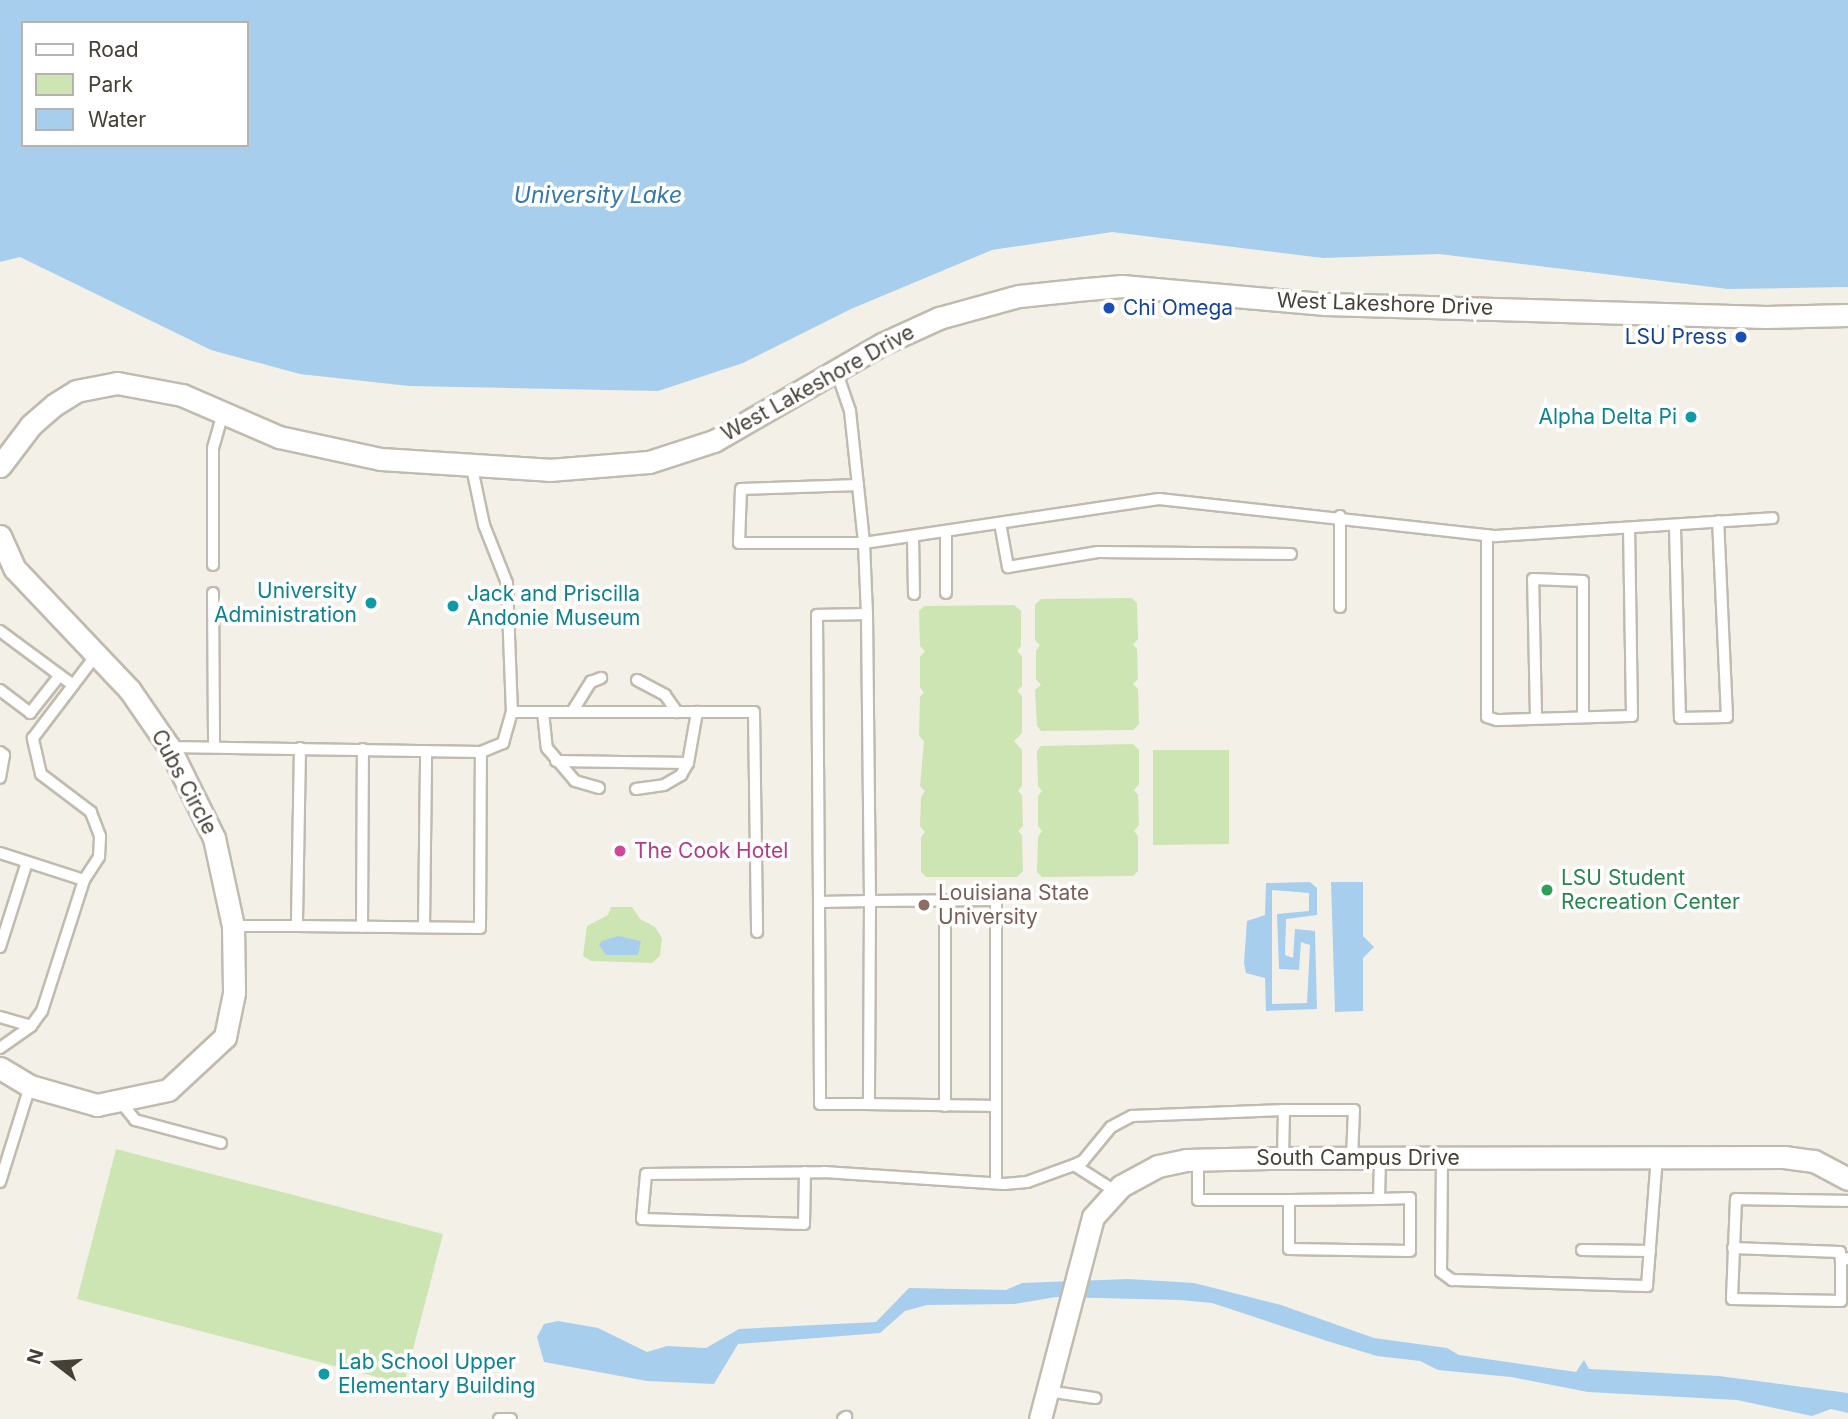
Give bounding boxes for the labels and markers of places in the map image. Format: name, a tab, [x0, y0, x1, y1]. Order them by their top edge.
place label: Chi Omega	[1123, 295, 1233, 321]
marker: Chi Omega	[1101, 300, 1117, 316]
place label: LSU Press	[1625, 324, 1727, 350]
marker: LSU Press	[1733, 329, 1749, 345]
place label: Alpha Delta Pi	[1538, 404, 1677, 430]
marker: Alpha Delta Pi	[1683, 409, 1699, 425]
place label: University Administration	[214, 578, 357, 628]
place label: Jack and Priscilla Andonie Museum	[467, 581, 641, 631]
marker: University Administration	[363, 595, 379, 611]
marker: Jack and Priscilla Andonie Museum	[445, 598, 461, 614]
place label: The Cook Hotel	[634, 838, 788, 864]
marker: The Cook Hotel	[612, 843, 628, 859]
place label: LSU Student Recreation Center	[1561, 865, 1740, 915]
place label: Louisiana State University	[938, 880, 1089, 930]
marker: LSU Student Recreation Center	[1539, 882, 1555, 898]
marker: Louisiana State University	[916, 897, 932, 913]
place label: Lab School Upper Elementary Building	[338, 1349, 535, 1399]
marker: Lab School Upper Elementary Building	[316, 1366, 332, 1382]

